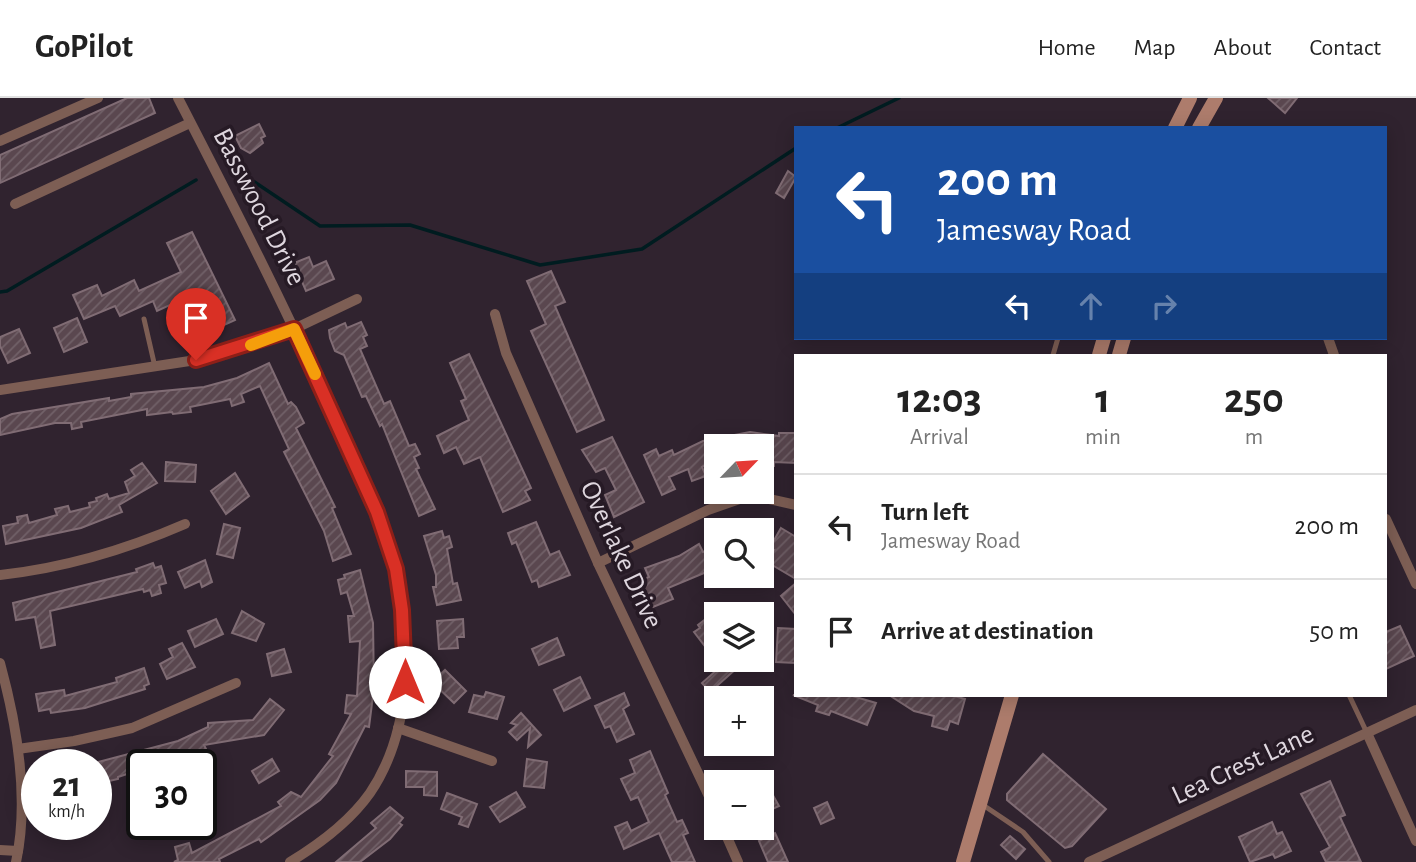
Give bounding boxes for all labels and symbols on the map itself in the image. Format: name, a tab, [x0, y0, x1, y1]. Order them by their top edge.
street label: Basswood Drive	[207, 124, 311, 290]
pin	[166, 288, 226, 360]
north arrow	[704, 434, 774, 504]
street label: Overlake Drive	[575, 477, 667, 633]
position arrow	[368, 645, 442, 719]
street label: Lea Crest Lane	[1168, 720, 1318, 810]
speed limit sign: 30	[126, 749, 217, 840]

